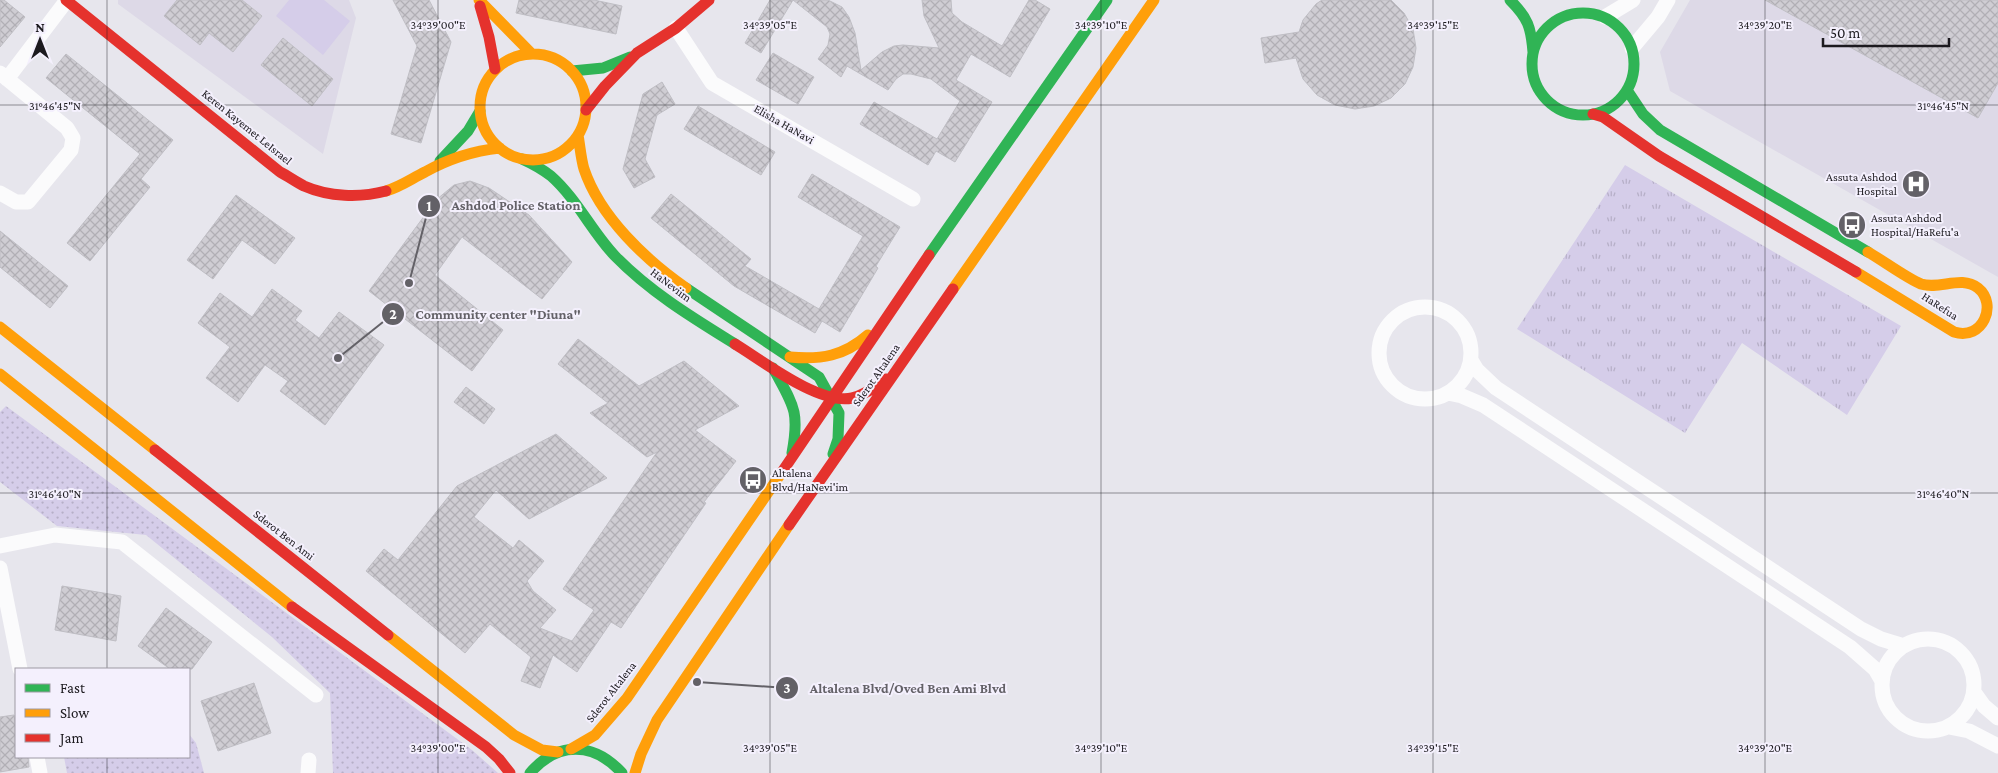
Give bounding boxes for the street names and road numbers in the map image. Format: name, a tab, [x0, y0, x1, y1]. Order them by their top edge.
street label: Keren Kayemet LeIsrael	[199, 86, 295, 168]
street label: Elisha HaNavi	[751, 101, 817, 147]
street label: HaNeviim	[648, 265, 695, 305]
street label: HaRefua	[1919, 289, 1961, 323]
street label: Sderot Altalena	[849, 341, 903, 409]
street label: Sderot Ben Ami	[251, 507, 317, 563]
street label: Sderot Altalena	[583, 658, 639, 725]

